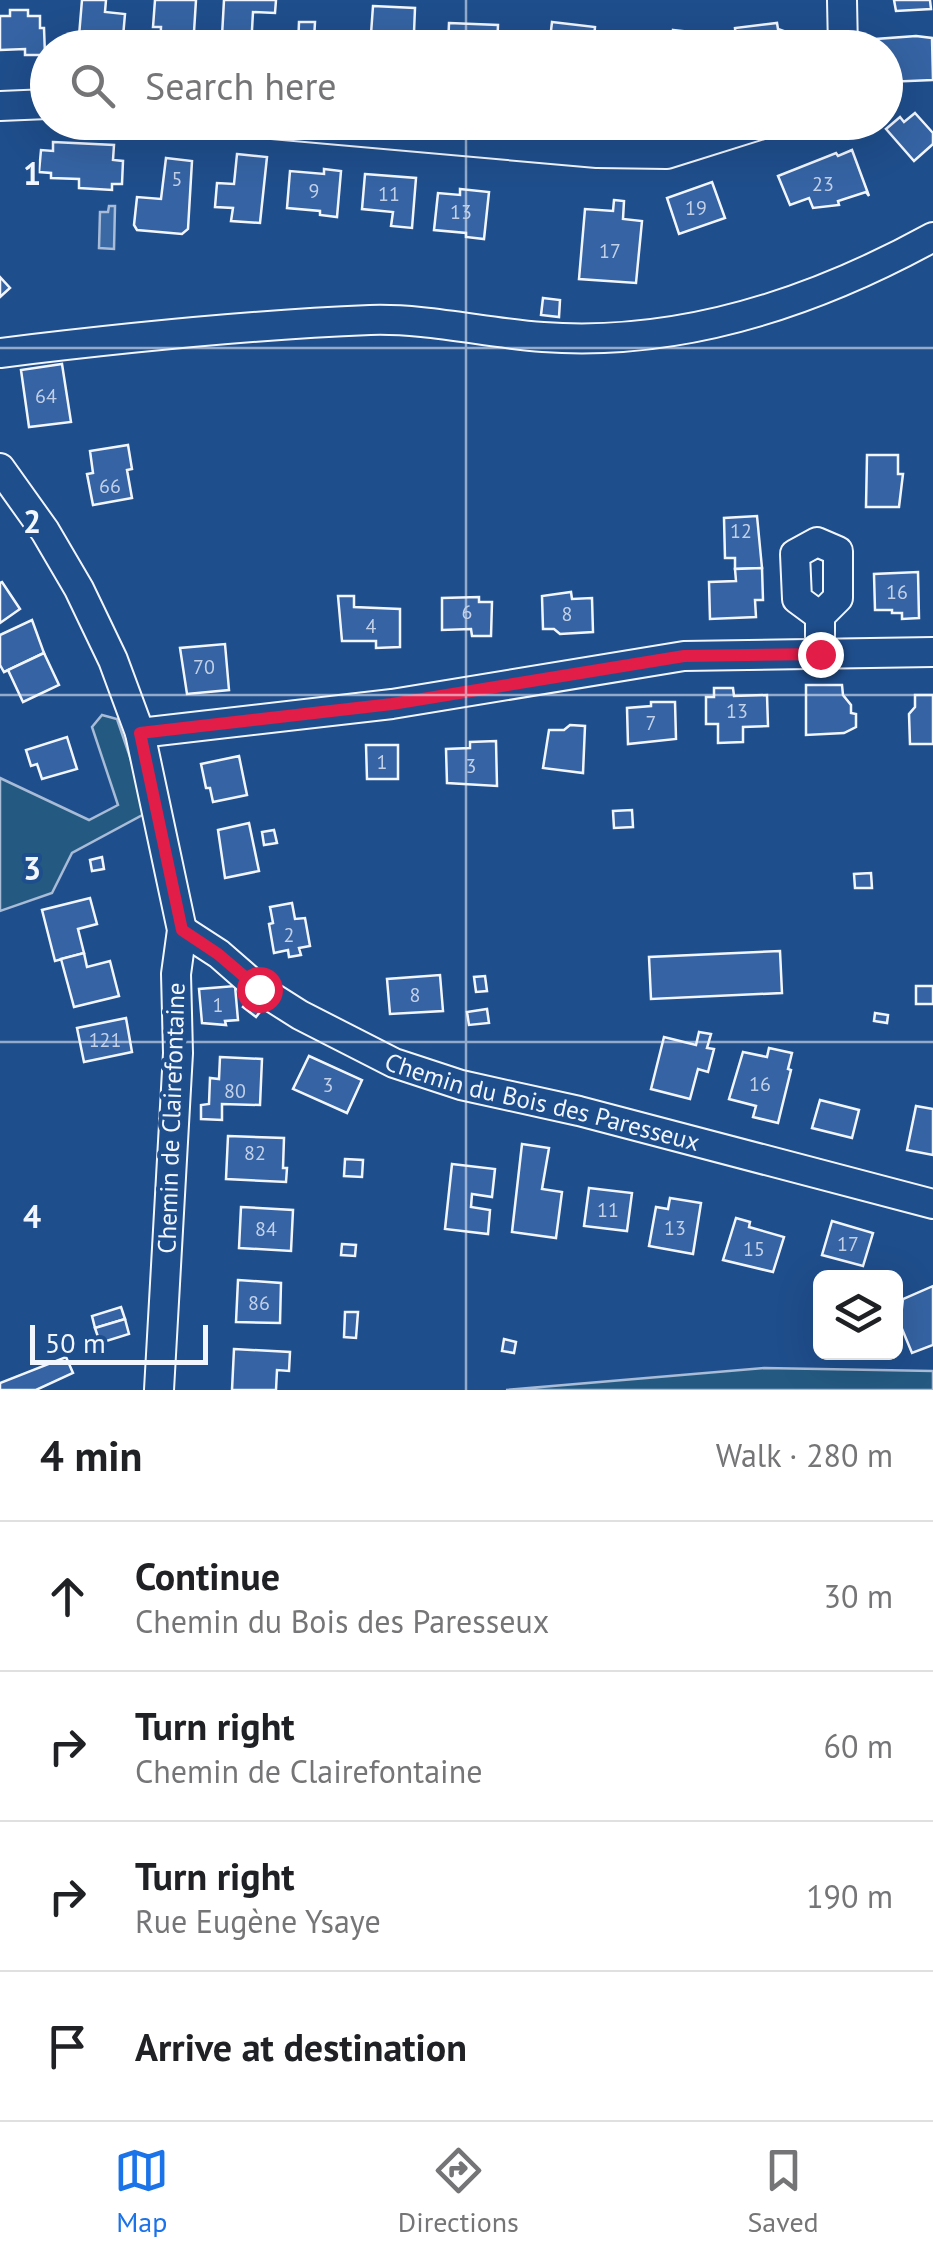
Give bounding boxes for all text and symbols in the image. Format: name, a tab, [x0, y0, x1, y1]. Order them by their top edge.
search box	[30, 30, 903, 140]
icon: search	[65, 58, 120, 113]
text: Search here	[145, 61, 337, 110]
text: 1	[23, 152, 41, 194]
house number: 5	[172, 166, 182, 192]
house number: 23	[812, 171, 834, 197]
house number: 9	[309, 178, 319, 204]
house number: 11	[378, 181, 400, 207]
house number: 19	[685, 195, 707, 221]
house number: 13	[450, 199, 472, 225]
house number: 17	[599, 238, 621, 264]
house number: 64	[35, 383, 57, 409]
house number: 66	[99, 473, 121, 499]
text: 2	[23, 500, 41, 542]
house number: 12	[730, 518, 752, 544]
house number: 16	[886, 579, 908, 605]
house number: 6	[462, 599, 472, 625]
house number: 8	[562, 601, 572, 627]
house number: 4	[366, 613, 377, 639]
route end	[798, 632, 844, 678]
house number: 70	[193, 654, 215, 680]
house number: 13	[726, 698, 748, 724]
house number: 7	[646, 710, 656, 736]
house number: 1	[377, 749, 387, 775]
house number: 3	[466, 753, 476, 779]
text: 3	[23, 847, 41, 889]
house number: 2	[284, 922, 294, 948]
route start	[237, 967, 283, 1013]
street label: Chemin de Clairefontaine	[150, 982, 192, 1254]
house number: 8	[410, 982, 420, 1008]
house number: 1	[213, 992, 223, 1018]
house number: 121	[89, 1027, 121, 1053]
street label: Chemin du Bois des Paresseux	[379, 1045, 703, 1158]
house number: 16	[749, 1071, 771, 1097]
house number: 3	[323, 1072, 333, 1098]
house number: 80	[224, 1078, 246, 1104]
house number: 82	[244, 1140, 266, 1166]
text: 4	[23, 1195, 41, 1237]
house number: 11	[597, 1197, 619, 1223]
house number: 13	[664, 1215, 686, 1241]
house number: 84	[255, 1216, 277, 1242]
house number: 17	[837, 1231, 859, 1257]
house number: 15	[743, 1236, 765, 1262]
map controls	[813, 1270, 903, 1360]
button: layers	[813, 1270, 903, 1360]
house number: 86	[248, 1290, 270, 1316]
scale bar	[30, 1320, 208, 1364]
text: 50 m	[45, 1324, 106, 1361]
text: 4 min	[40, 1428, 142, 1483]
text: Walk · 280 m	[716, 1434, 893, 1476]
text: Continue	[135, 1551, 280, 1600]
icon: ahead	[40, 1569, 95, 1624]
text: 30 m	[824, 1575, 893, 1617]
text: Chemin du Bois des Paresseux	[135, 1600, 549, 1642]
text: Turn right	[135, 1701, 295, 1750]
icon: right	[40, 1719, 95, 1774]
text: 60 m	[824, 1725, 893, 1767]
text: Chemin de Clairefontaine	[135, 1750, 482, 1792]
text: Turn right	[135, 1851, 295, 1900]
icon: right	[40, 1869, 95, 1924]
text: 190 m	[806, 1875, 893, 1917]
text: Rue Eugène Ysaye	[135, 1900, 381, 1942]
icon: arrive	[40, 2019, 95, 2074]
text: Arrive at destination	[135, 2022, 467, 2071]
tab: Map	[114, 2143, 169, 2240]
tab: Directions	[398, 2143, 519, 2240]
tab: Saved	[747, 2143, 819, 2240]

